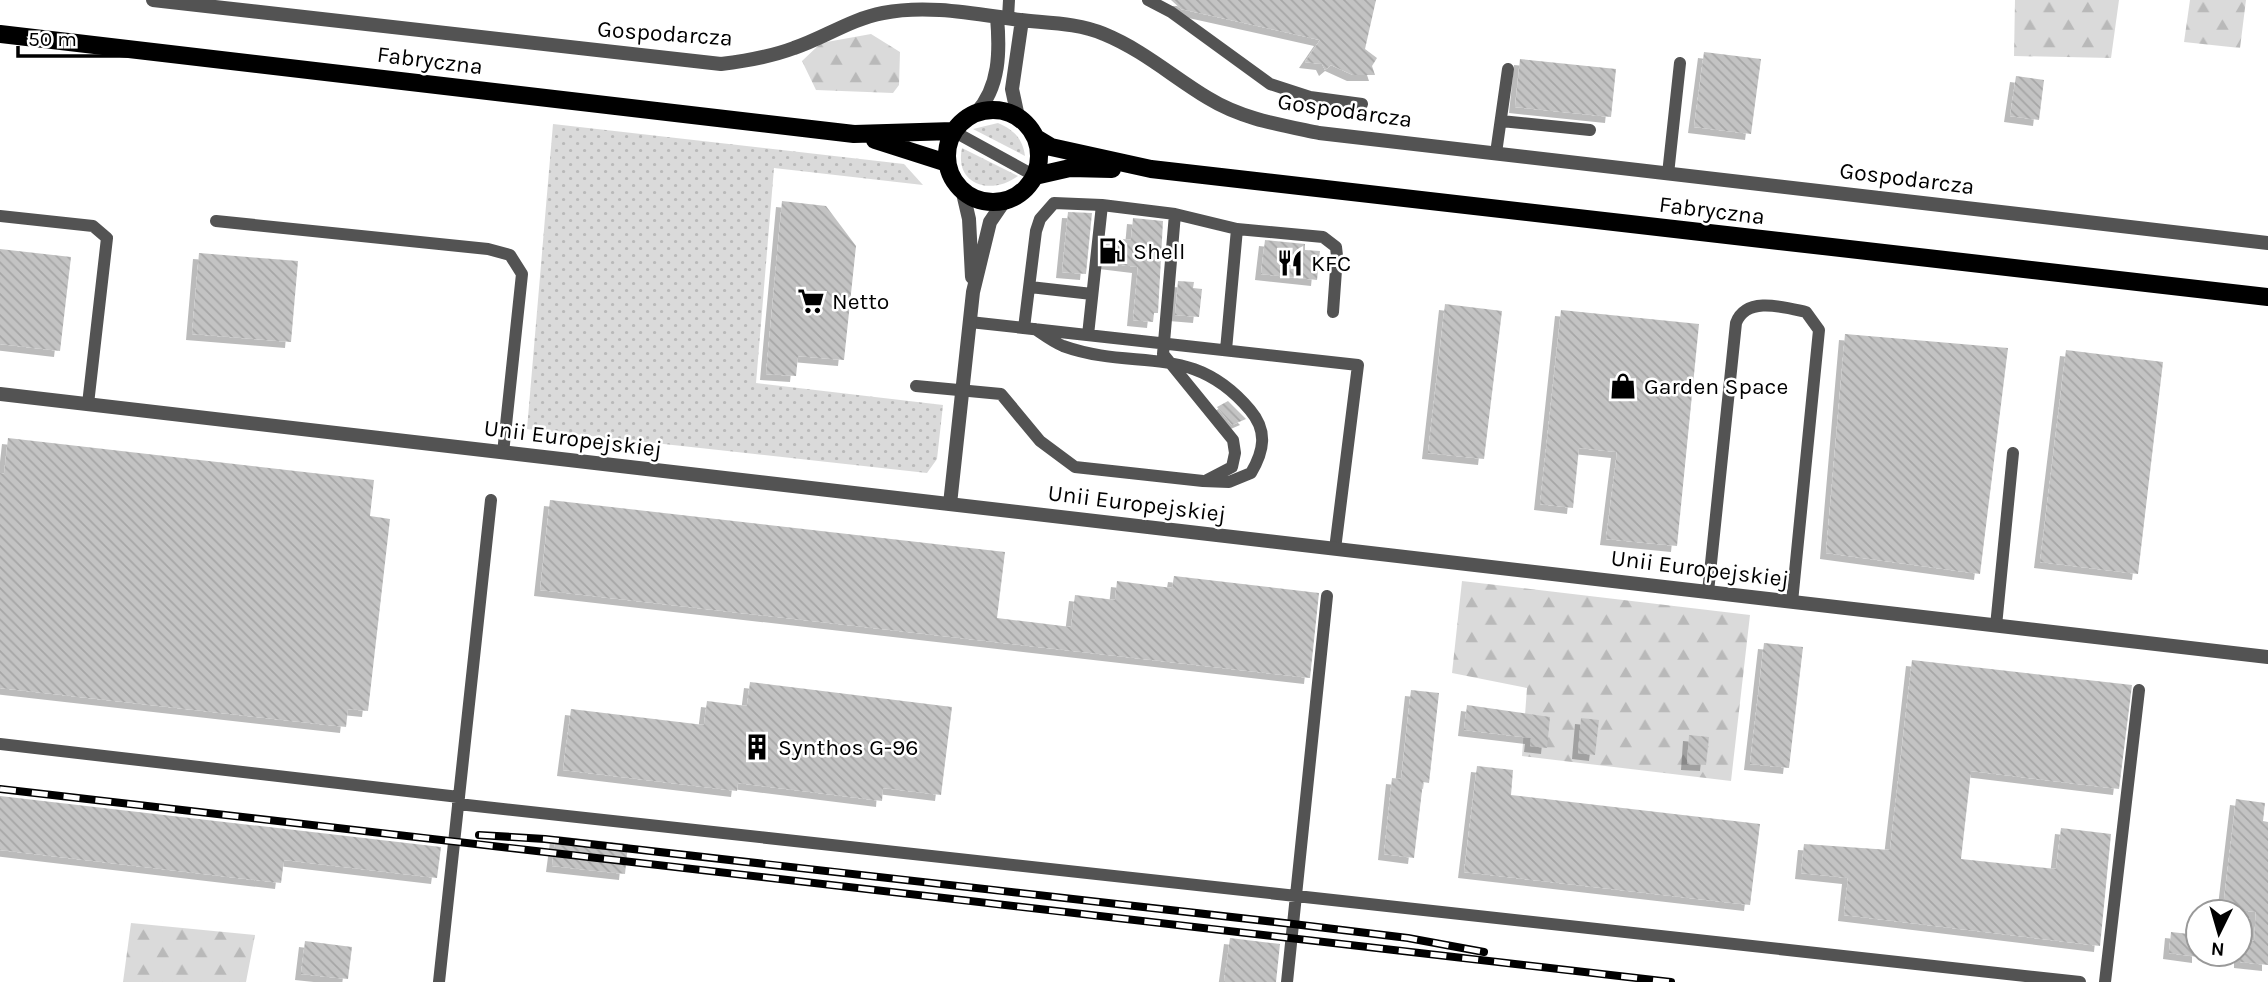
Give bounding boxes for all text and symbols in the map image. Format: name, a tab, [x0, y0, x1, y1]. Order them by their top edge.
scale bar	[18, 14, 163, 58]
street label: Gospodarcza	[596, 15, 734, 52]
text: 50 m	[28, 27, 77, 51]
street label: Fabryczna	[376, 41, 484, 80]
street label: Gospodarcza	[1276, 88, 1414, 133]
street label: Gospodarcza	[1838, 157, 1976, 200]
street label: Fabryczna	[1658, 191, 1766, 230]
fuel station icon: Shell	[1097, 236, 1127, 266]
place label: Shell	[1133, 238, 1185, 265]
restaurant icon: KFC	[1275, 248, 1305, 278]
place label: KFC	[1311, 250, 1351, 277]
supermarket icon: Netto	[796, 286, 826, 316]
place label: Netto	[832, 288, 889, 315]
shop icon: Garden Space	[1608, 371, 1638, 401]
place label: Garden Space	[1644, 373, 1788, 400]
street label: Unii Europejskiej	[482, 414, 664, 463]
street label: Unii Europejskiej	[1046, 479, 1228, 528]
street label: Unii Europejskiej	[1609, 544, 1791, 593]
building icon: Synthos G-96	[742, 732, 772, 762]
place label: Synthos G-96	[778, 734, 918, 761]
north arrow	[2184, 898, 2254, 968]
text: N	[2210, 937, 2225, 960]

